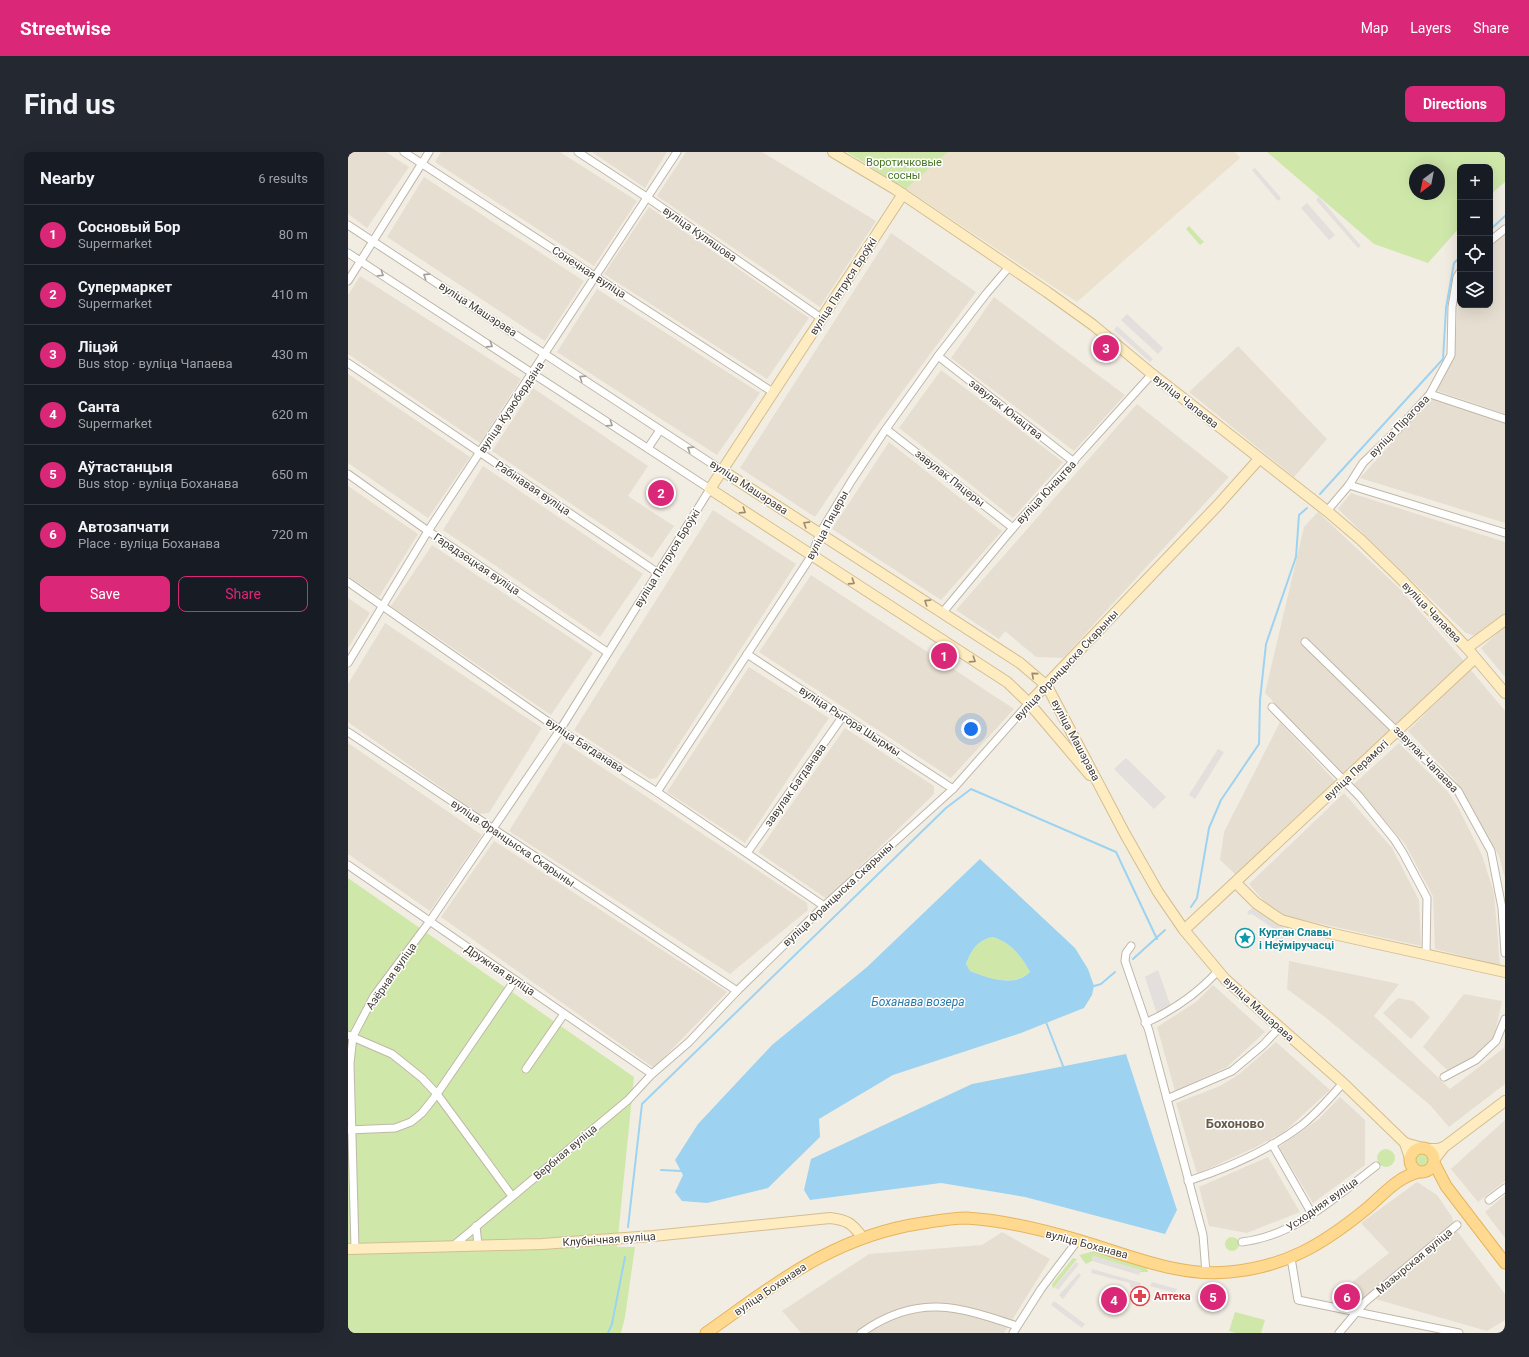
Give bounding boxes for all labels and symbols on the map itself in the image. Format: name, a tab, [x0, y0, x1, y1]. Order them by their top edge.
park label: Воротичковые сосны	[866, 156, 942, 182]
north arrow	[1409, 164, 1445, 200]
street label: вуліца Куляшова	[660, 204, 739, 265]
street label: вуліца Пятруся Броўкі	[807, 235, 880, 337]
street label: Сонечная вуліца	[549, 244, 628, 301]
one-way arrow	[377, 269, 384, 277]
one-way arrow	[423, 273, 430, 281]
street label: вуліца Машэрава	[436, 279, 519, 339]
pin: 3	[1093, 333, 1119, 363]
one-way arrow	[486, 340, 493, 348]
street label: вуліца Кузюбердзіна	[476, 359, 547, 455]
street label: вуліца Чапаева	[1150, 372, 1221, 431]
one-way arrow	[579, 375, 586, 383]
street label: завулак Юнацтва	[966, 377, 1045, 442]
street label: вуліца Пірагова	[1366, 393, 1432, 460]
one-way arrow	[606, 419, 613, 426]
one-way arrow	[687, 447, 694, 454]
street label: завулак Пяцеры	[912, 447, 987, 510]
street label: вуліца Машэрава	[707, 457, 790, 517]
street label: Рабінавая вуліца	[493, 458, 573, 518]
street label: вуліца Юнацтва	[1014, 458, 1079, 527]
pin: 2	[648, 478, 674, 508]
street label: вуліца Пяцеры	[804, 488, 851, 562]
one-way arrow	[739, 506, 746, 513]
street label: вуліца Пятруся Броўкі	[632, 507, 703, 610]
one-way arrow	[803, 521, 810, 528]
street label: Гарадзецкая вуліца	[431, 531, 522, 598]
one-way arrow	[848, 577, 855, 584]
street label: вуліца Чапаева	[1399, 579, 1464, 645]
one-way arrow	[924, 599, 931, 606]
street label: вуліца Францыска Скарыны	[1012, 607, 1121, 723]
pin: 1	[931, 641, 957, 671]
one-way arrow	[969, 655, 976, 663]
one-way arrow	[1031, 672, 1039, 680]
street label: вуліца Рыгора Шырмы	[797, 684, 903, 759]
street label: вуліца Машэрава	[1049, 697, 1103, 783]
street label: вуліца Багданава	[543, 715, 626, 775]
your location	[961, 719, 981, 739]
street label: завулак Чапаева	[1390, 723, 1461, 795]
street label: вуліца Перамогі	[1322, 737, 1391, 803]
street label: завулак Багданава	[762, 741, 829, 829]
street label: вуліца Францыска Скарыны	[448, 797, 577, 890]
street label: вуліца Францыска Скарыны	[780, 840, 896, 949]
place label: Курган Славы і Неўміручасці	[1259, 926, 1334, 952]
place icon: Курган Славы і Неўміручасці	[1234, 927, 1256, 949]
street label: Азёрная вуліца	[364, 940, 419, 1012]
street label: Дружная вуліца	[462, 942, 537, 999]
street label: вуліца Машэрава	[1221, 974, 1297, 1044]
water label: Боханава возера	[871, 995, 965, 1009]
district label: Бохоново	[1206, 1116, 1264, 1131]
street label: Вербная вуліца	[531, 1122, 600, 1183]
street label: Усходняя вуліца	[1284, 1175, 1360, 1234]
street label: Мазырская вуліца	[1374, 1226, 1455, 1297]
street label: вуліца Боханава	[1044, 1227, 1129, 1262]
street label: Клубнічная вуліца	[562, 1230, 656, 1249]
street label: вуліца Боханава	[732, 1260, 809, 1318]
pin: 5	[1200, 1282, 1226, 1312]
pin: 6	[1334, 1282, 1360, 1312]
pin: 4	[1101, 1285, 1127, 1315]
pharmacy icon: Аптека	[1129, 1285, 1151, 1307]
place label: Аптека	[1154, 1290, 1191, 1303]

